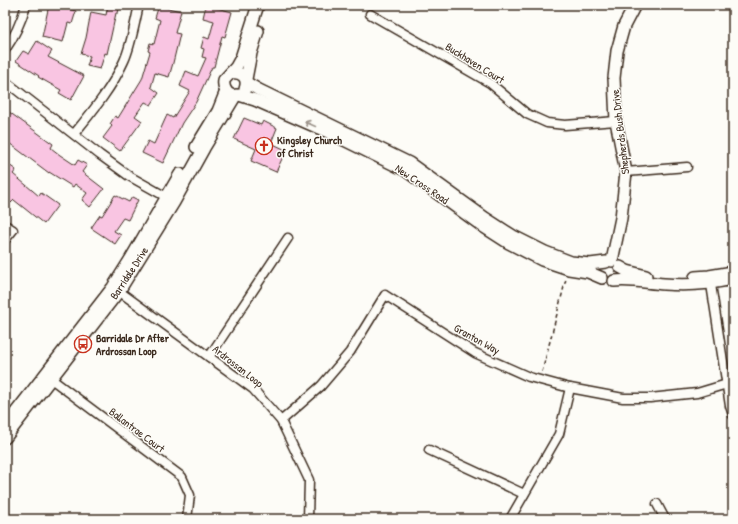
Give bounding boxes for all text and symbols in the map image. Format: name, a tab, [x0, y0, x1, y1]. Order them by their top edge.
street label: Buckhaven Court	[443, 39, 507, 87]
street label: Shepherds Bush Drive	[608, 88, 632, 175]
one-way arrow	[304, 120, 316, 127]
place label: Kingsley Church of Christ	[277, 133, 342, 160]
church icon: Kingsley Church of Christ	[254, 136, 274, 156]
street label: New Cross Road	[393, 161, 452, 207]
street label: Barridale Drive	[107, 244, 152, 302]
street label: Granton Way	[452, 321, 503, 357]
place label: Barridale Dr After Ardrossan Loop	[96, 331, 170, 359]
bus stop icon: Barridale Dr After Ardrossan Loop	[73, 334, 93, 354]
street label: Ardrossan Loop	[210, 342, 266, 390]
street label: Ballantrae Court	[106, 405, 168, 456]

